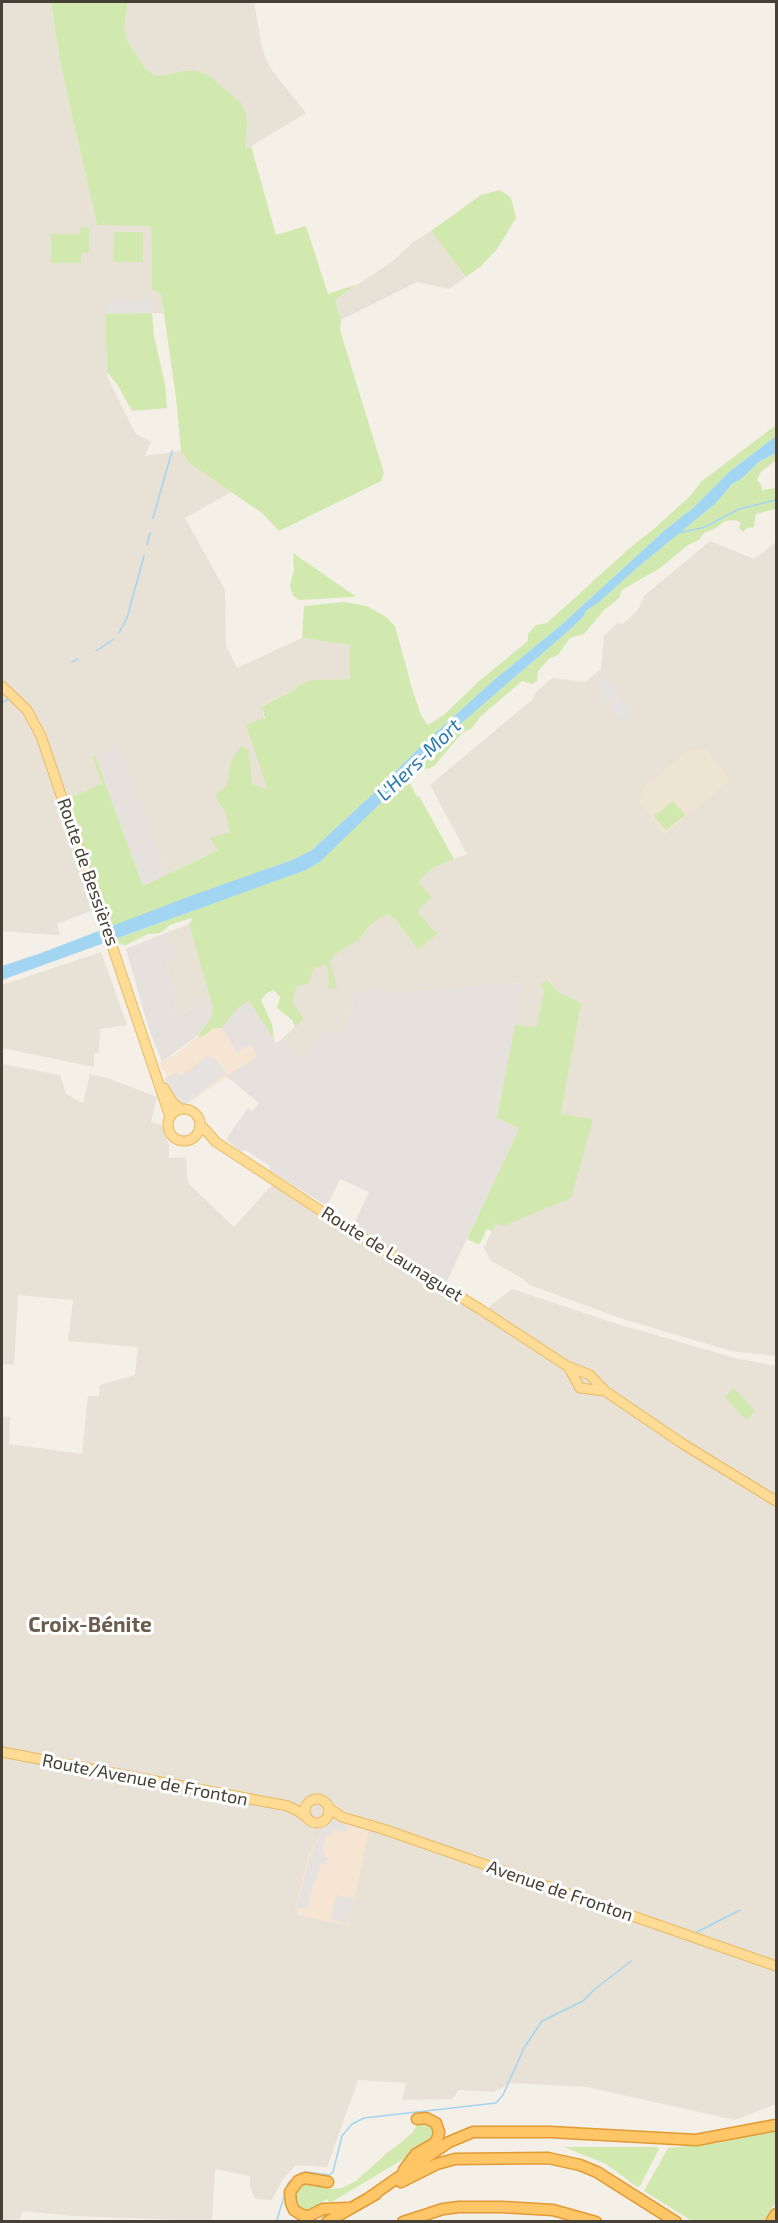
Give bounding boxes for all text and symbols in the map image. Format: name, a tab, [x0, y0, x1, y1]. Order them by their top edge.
water label: L'Hers-Mort	[372, 714, 466, 806]
street label: Route de Bessières	[53, 795, 123, 949]
street label: Route de Launaguet	[317, 1202, 467, 1306]
district label: Croix-Bénite	[28, 1612, 152, 1638]
street label: Route/Avenue de Fronton	[40, 1749, 250, 1811]
street label: Avenue de Fronton	[484, 1856, 636, 1926]

